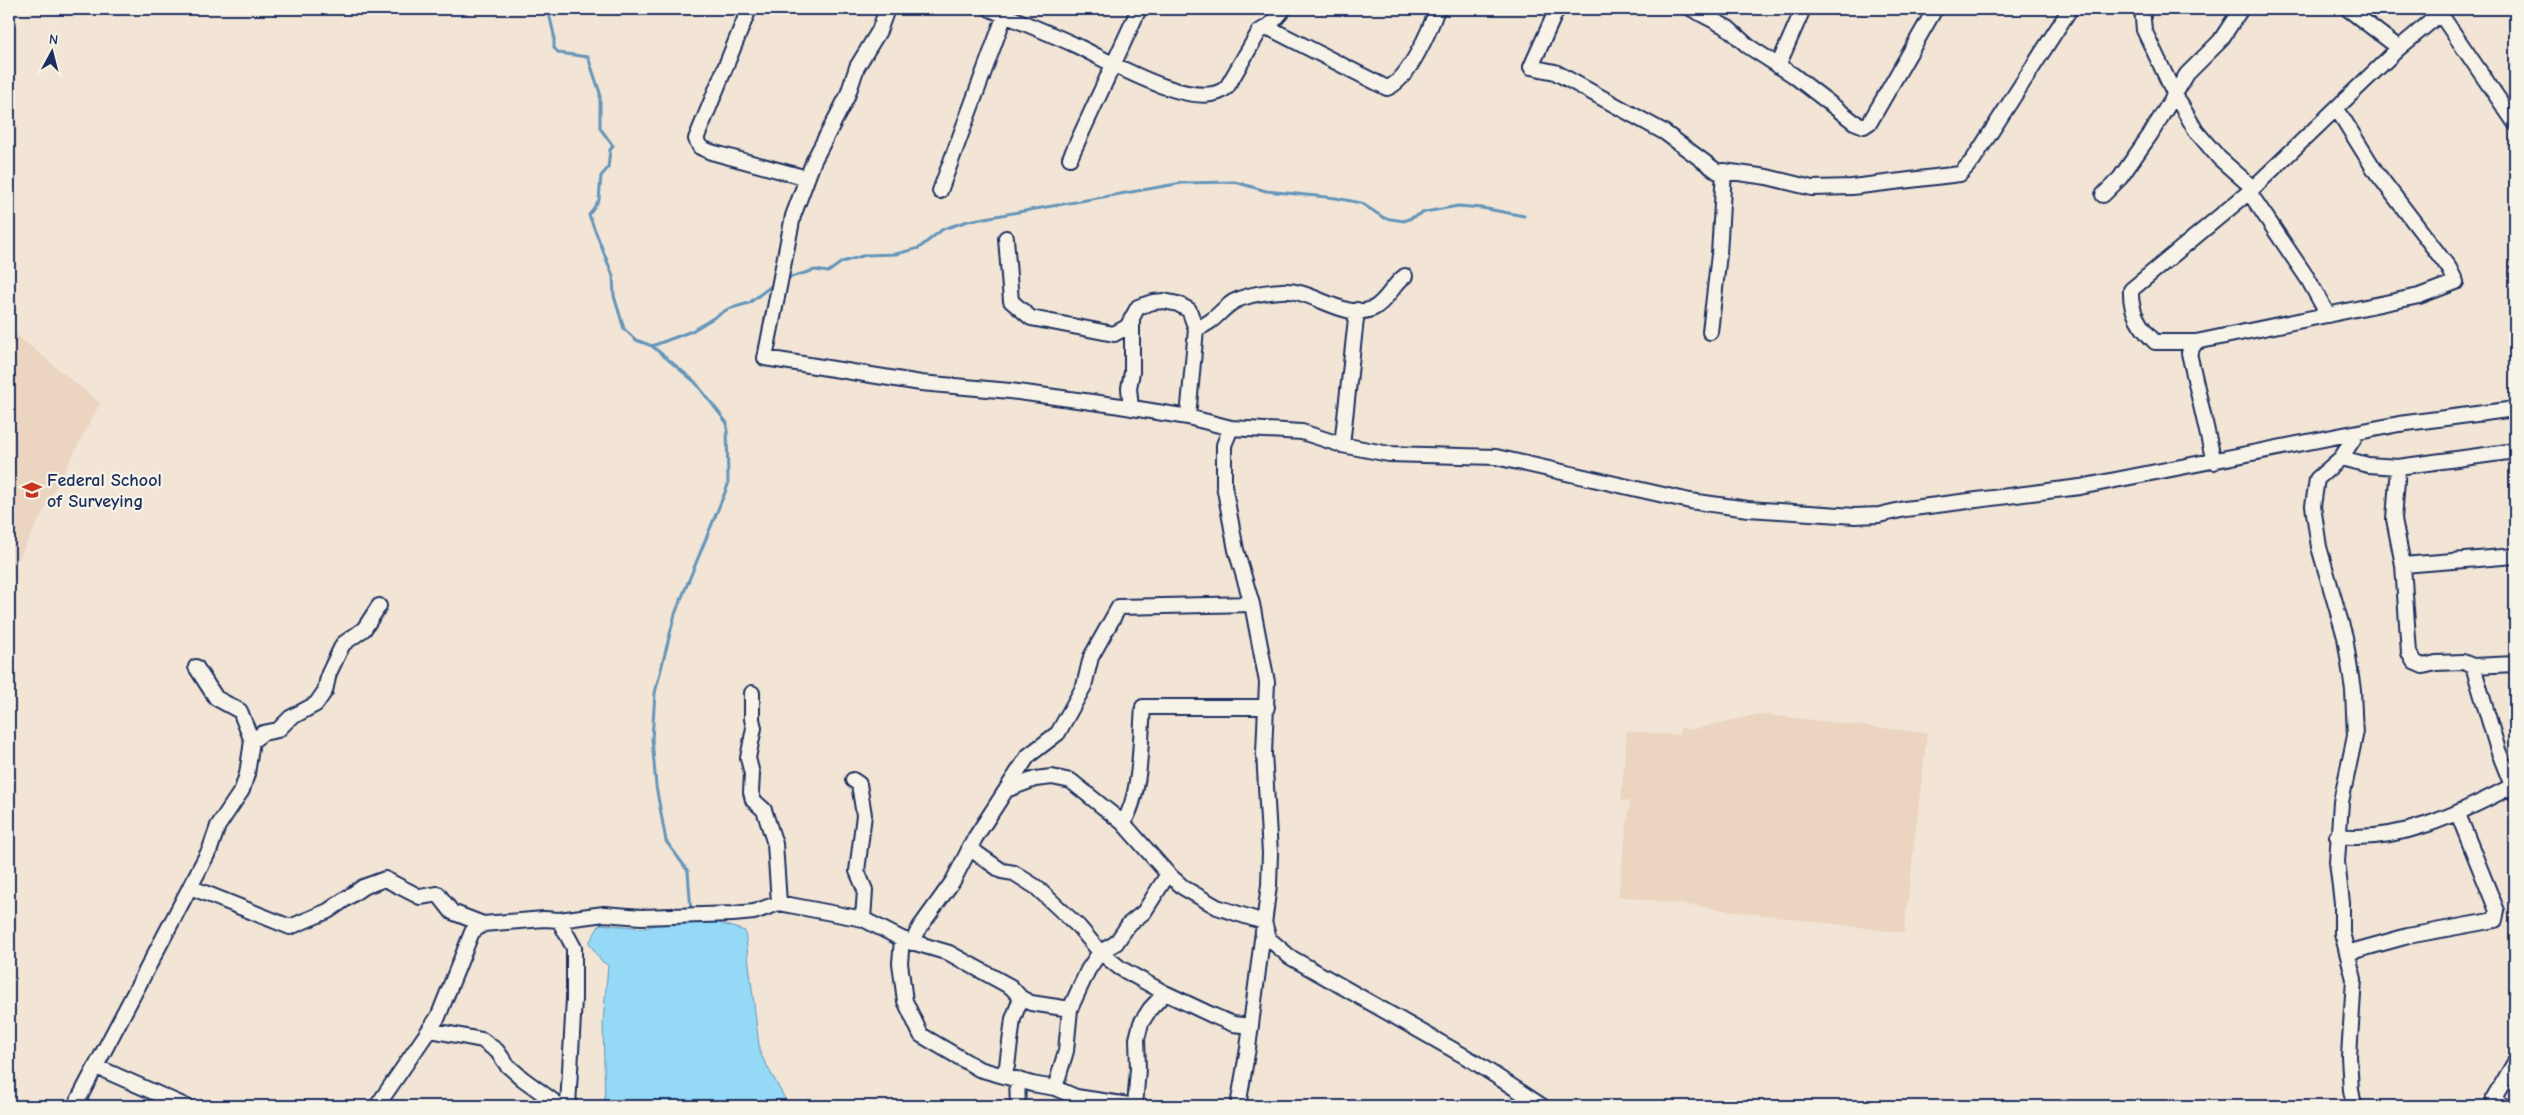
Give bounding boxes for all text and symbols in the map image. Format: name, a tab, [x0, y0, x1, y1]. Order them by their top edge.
north arrow	[28, 28, 78, 78]
text: N	[48, 31, 59, 49]
place label: Federal School of Surveying	[47, 470, 162, 512]
school or university icon: Federal School of Surveying	[21, 479, 43, 501]

